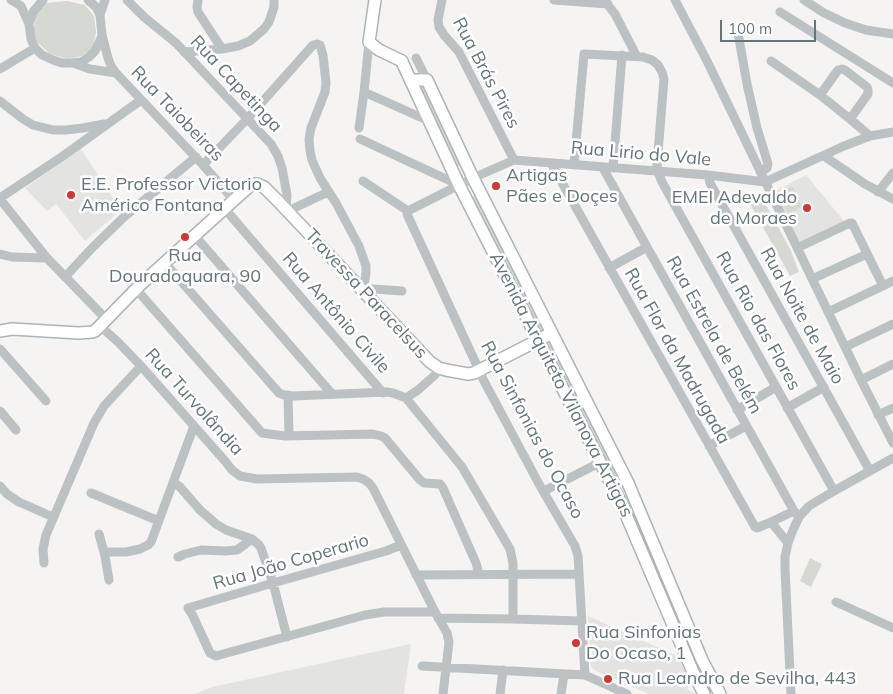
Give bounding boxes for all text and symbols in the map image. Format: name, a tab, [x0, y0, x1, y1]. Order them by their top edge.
scale bar	[723, 10, 819, 42]
street label: Rua Brás Pires	[448, 14, 524, 132]
text: 100 m	[728, 19, 772, 38]
street label: Rua Capetinga	[186, 31, 286, 137]
street label: Rua Taiobeiras	[126, 62, 228, 166]
street label: Rua Lirio do Vale	[570, 137, 712, 171]
place label: Artigas Pães e Doçes	[506, 165, 618, 208]
place label: E.E. Professor Victorio Américo Fontana	[81, 174, 262, 216]
marker: Artigas Pães e Doçes	[490, 180, 502, 192]
place label: EMEI Adevaldo de Moraes	[672, 187, 797, 230]
marker: E.E. Professor Victorio Américo Fontana	[65, 189, 77, 201]
marker: EMEI Adevaldo de Moraes	[801, 202, 813, 214]
street label: Travessa Paracelsus	[300, 225, 432, 363]
marker: Rua Douradoquara, 90	[179, 231, 191, 243]
street label: Rua Noite de Maio	[755, 244, 849, 388]
place label: Rua Douradoquara, 90	[109, 245, 261, 288]
street label: Rua Antônio Civile	[278, 248, 394, 378]
street label: Rua Rio das Flores	[711, 248, 805, 394]
street label: Avenida Arquiteto Vilanova Artigas	[485, 249, 637, 521]
street label: Rua Estrela de Belém	[662, 252, 766, 418]
street label: Rua Flor da Madrugada	[620, 264, 734, 448]
street label: Rua Sinfonias do Ocaso	[476, 337, 588, 523]
street label: Rua Turvolândia	[140, 344, 248, 460]
street label: Rua João Coperario	[211, 529, 371, 595]
place label: Rua Sinfonias Do Ocaso, 1	[586, 622, 701, 664]
marker: Rua Sinfonias Do Ocaso, 1	[570, 637, 582, 649]
place label: Rua Leandro de Sevilha, 443	[618, 668, 856, 690]
marker: Rua Leandro de Sevilha, 443	[602, 673, 614, 685]

